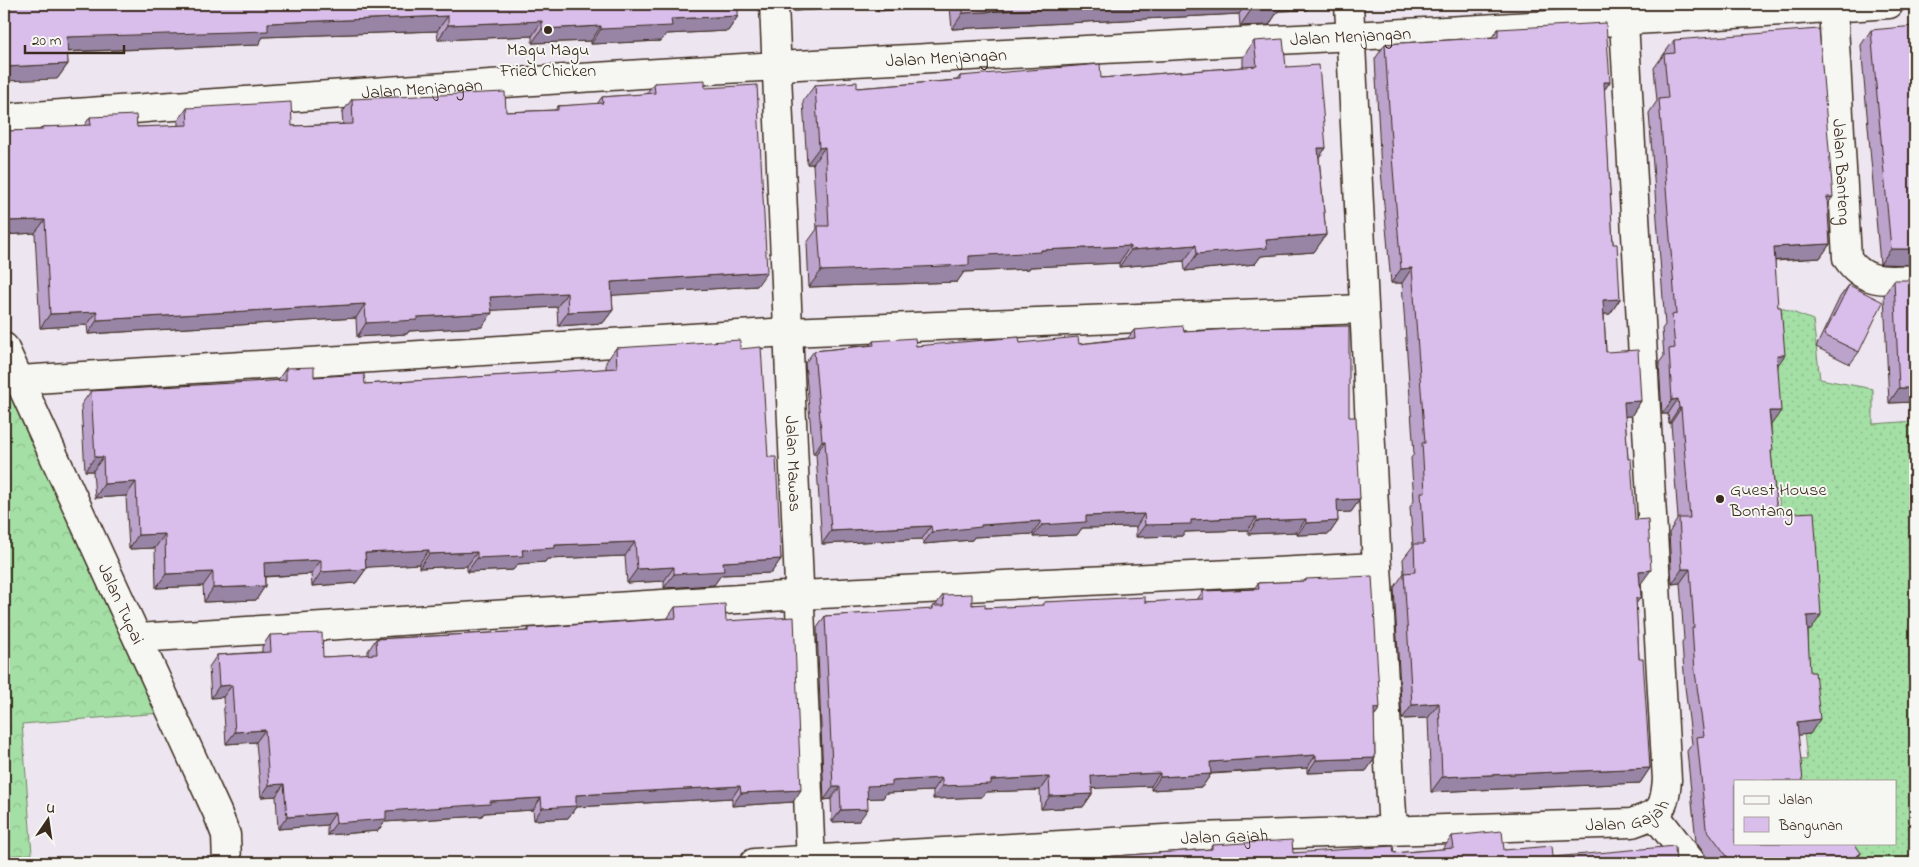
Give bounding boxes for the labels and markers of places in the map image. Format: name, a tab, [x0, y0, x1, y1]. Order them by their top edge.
marker: Magu Magu Fried Chicken	[542, 24, 554, 36]
place label: Magu Magu Fried Chicken	[499, 38, 596, 85]
place label: Guest House Bontang	[1729, 478, 1828, 526]
marker: Guest House Bontang	[1714, 493, 1726, 505]

